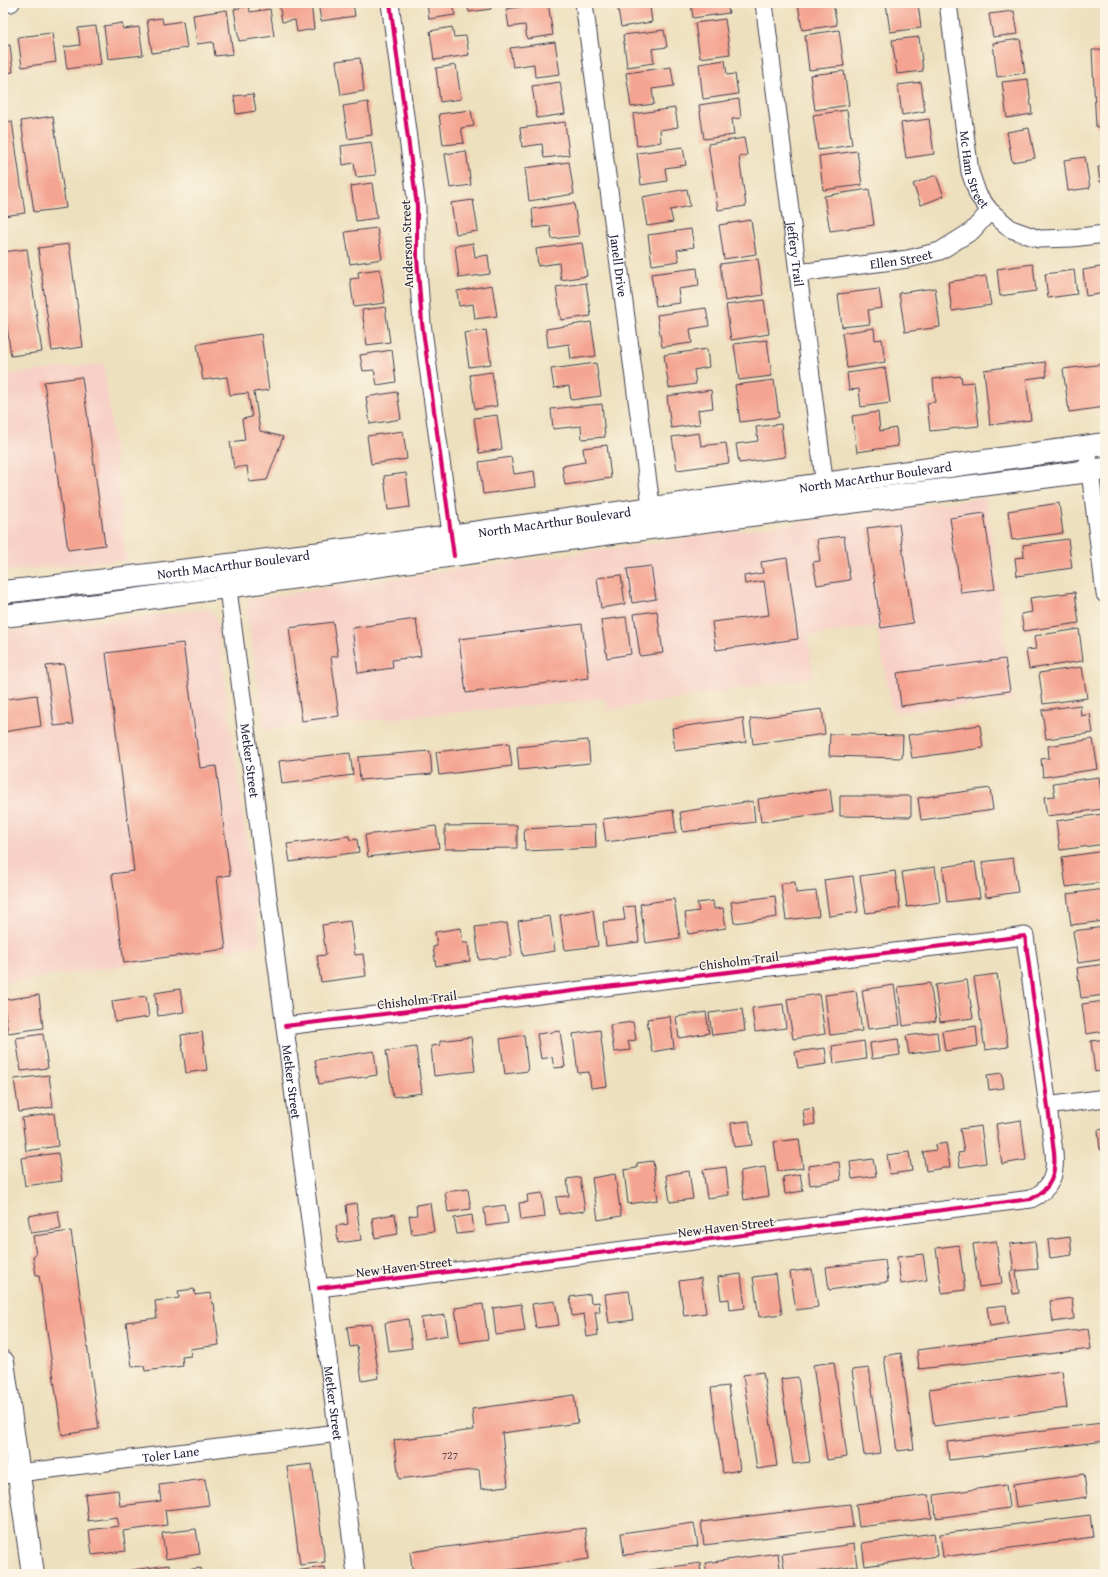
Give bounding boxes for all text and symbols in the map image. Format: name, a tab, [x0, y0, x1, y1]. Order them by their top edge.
street label: Mc Ham Street	[955, 129, 995, 213]
street label: Anderson Street	[396, 199, 418, 289]
street label: Jeffery Trail	[782, 218, 809, 288]
street label: Janell Drive	[605, 231, 633, 298]
street label: Ellen Street	[869, 244, 935, 273]
street label: North MacArthur Boulevard	[798, 456, 953, 497]
street label: North MacArthur Boulevard	[477, 502, 632, 542]
street label: North MacArthur Boulevard	[156, 545, 311, 583]
street label: Metker Street	[236, 722, 265, 799]
street label: Chisholm Trail	[698, 947, 780, 975]
street label: Chisholm Trail	[376, 986, 458, 1014]
street label: Metker Street	[278, 1043, 306, 1121]
street label: New Haven Street	[677, 1212, 775, 1242]
street label: New Haven Street	[355, 1252, 453, 1282]
street label: Metker Street	[320, 1365, 348, 1442]
street label: Toler Lane	[141, 1441, 200, 1467]
house number: 727	[442, 1447, 458, 1463]

